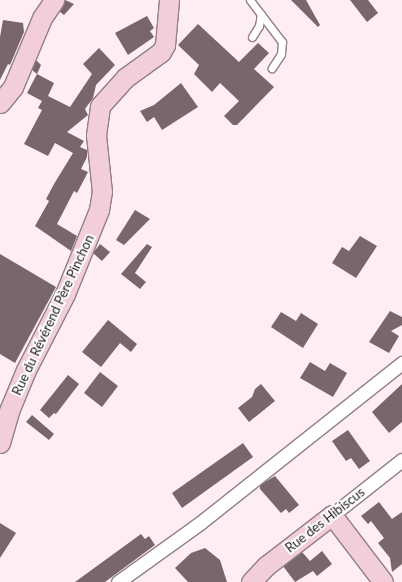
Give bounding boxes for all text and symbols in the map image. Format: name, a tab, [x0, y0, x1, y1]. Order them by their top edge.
street label: Rue du Révérend Père Pinchon	[9, 232, 97, 398]
street label: Rue des Hibiscus	[282, 484, 368, 556]

